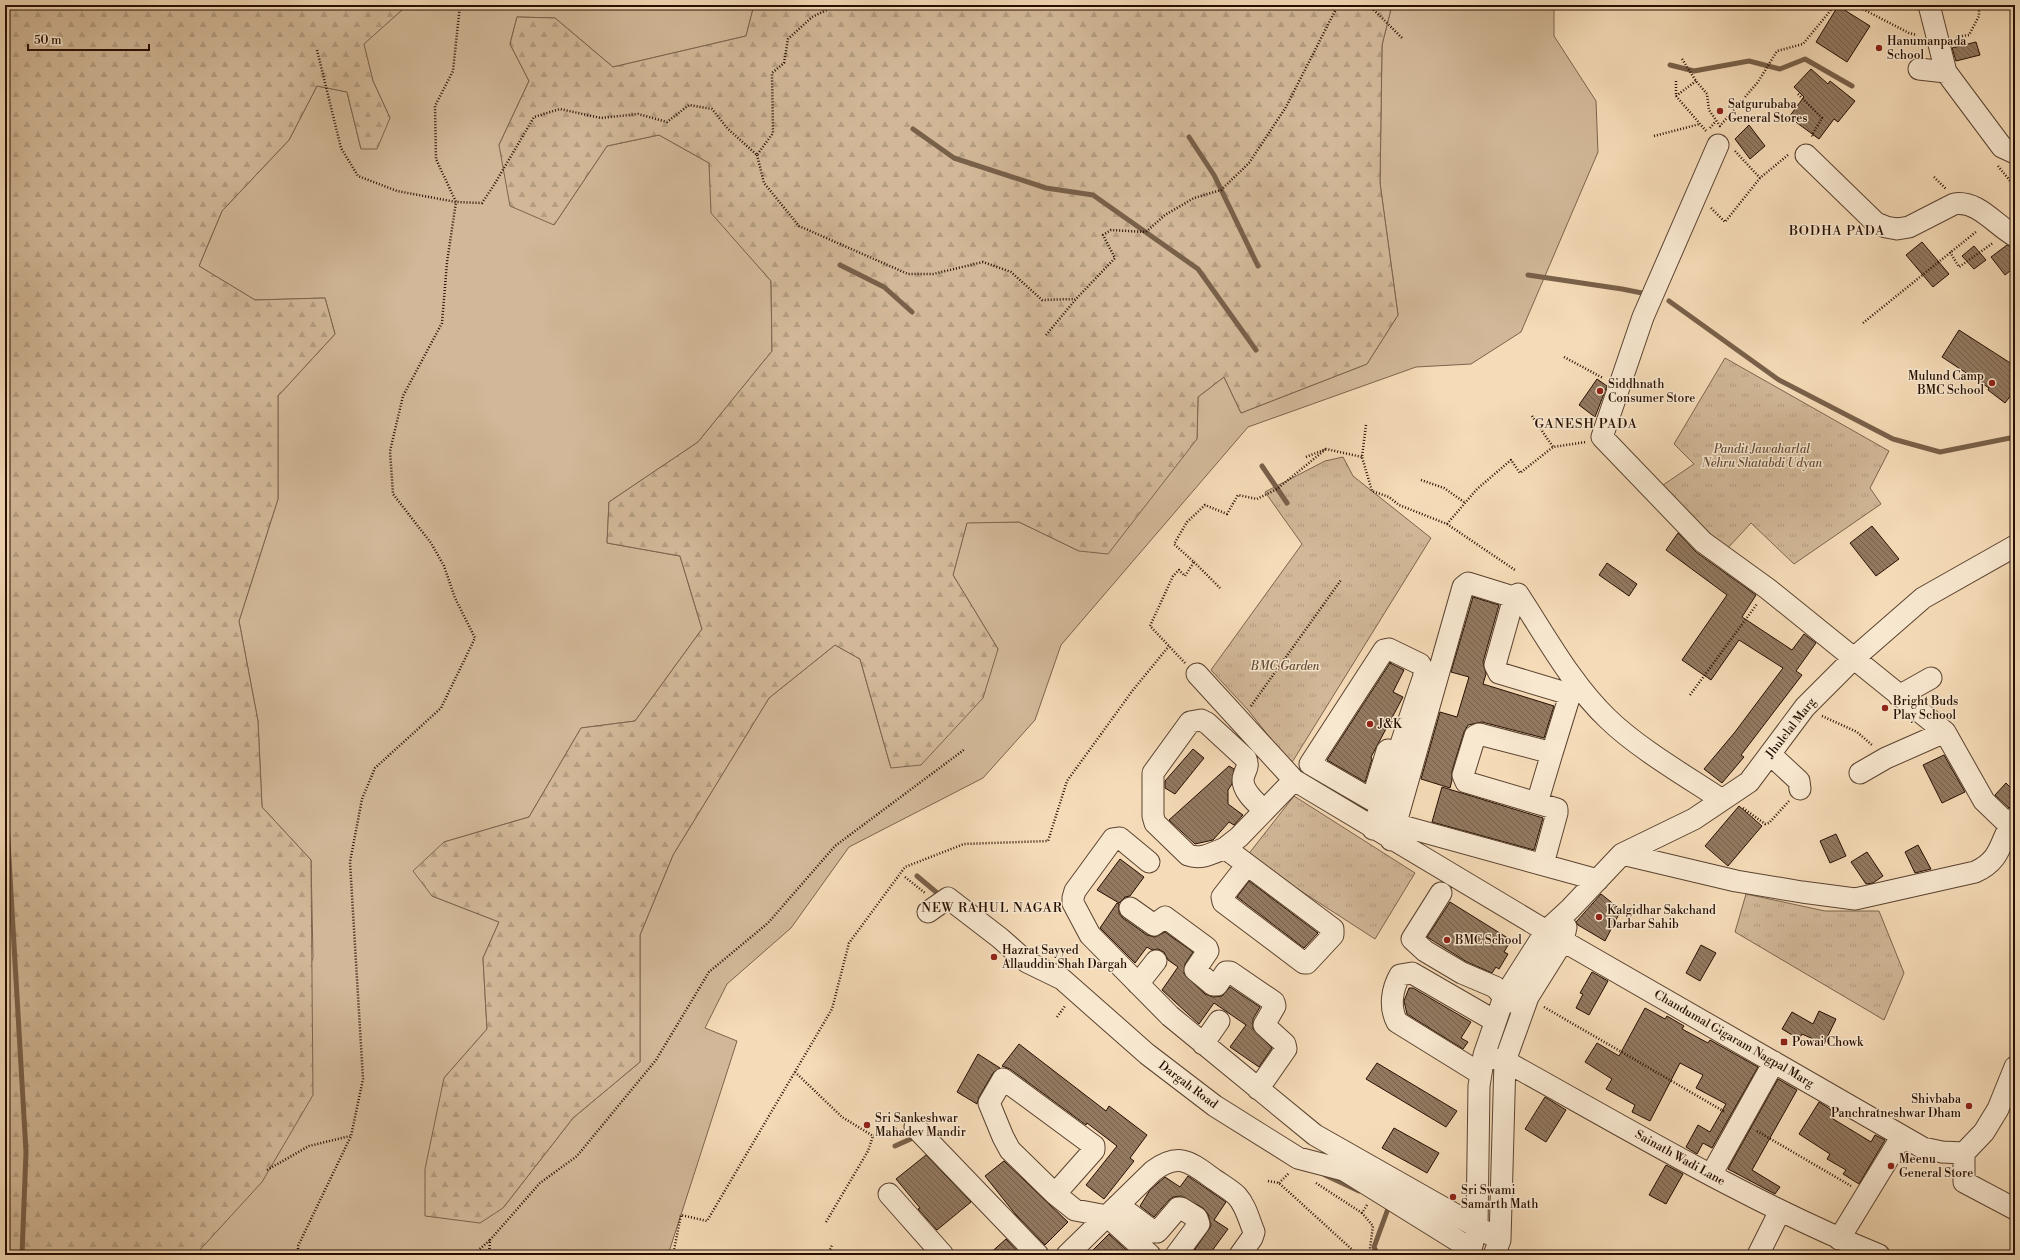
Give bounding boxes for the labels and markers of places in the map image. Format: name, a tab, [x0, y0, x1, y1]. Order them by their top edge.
place label: Hanumanpada School	[1887, 34, 1967, 63]
marker: Hanumanpada School	[1874, 43, 1884, 53]
place label: Satgurubaba General Stores	[1728, 97, 1808, 126]
marker: Satgurubaba General Stores	[1715, 106, 1725, 116]
place label: Mulund Camp BMC School	[1908, 369, 1984, 398]
place label: Siddhnath Consumer Store	[1608, 377, 1695, 406]
marker: Mulund Camp BMC School	[1987, 378, 1997, 388]
marker: Siddhnath Consumer Store	[1595, 386, 1605, 396]
place label: Bright Buds Play School	[1892, 694, 1958, 723]
marker: Bright Buds Play School	[1880, 703, 1890, 713]
place label: J&K	[1377, 717, 1403, 732]
marker: J&K	[1365, 719, 1375, 729]
place label: Kalgidhar Sakchand Darbar Sahib	[1607, 903, 1716, 932]
marker: Kalgidhar Sakchand Darbar Sahib	[1594, 912, 1604, 922]
place label: BMC School	[1454, 933, 1522, 948]
marker: BMC School	[1442, 935, 1452, 945]
place label: Hazrat Sayyed Allauddin Shah Dargah	[1001, 943, 1127, 972]
marker: Hazrat Sayyed Allauddin Shah Dargah	[989, 952, 999, 962]
place label: Powai Chowk	[1792, 1035, 1864, 1050]
marker: Powai Chowk	[1779, 1037, 1789, 1047]
place label: Shivbaba Panchratneshwar Dham	[1831, 1092, 1962, 1121]
marker: Shivbaba Panchratneshwar Dham	[1964, 1101, 1974, 1111]
place label: Sri Sankeshwar Mahadev Mandir	[875, 1111, 966, 1140]
marker: Sri Sankeshwar Mahadev Mandir	[862, 1120, 872, 1130]
place label: Meenu General Store	[1899, 1152, 1973, 1181]
marker: Meenu General Store	[1886, 1161, 1896, 1171]
place label: Sri Swami Samarth Math	[1461, 1183, 1538, 1212]
marker: Sri Swami Samarth Math	[1448, 1192, 1458, 1202]

